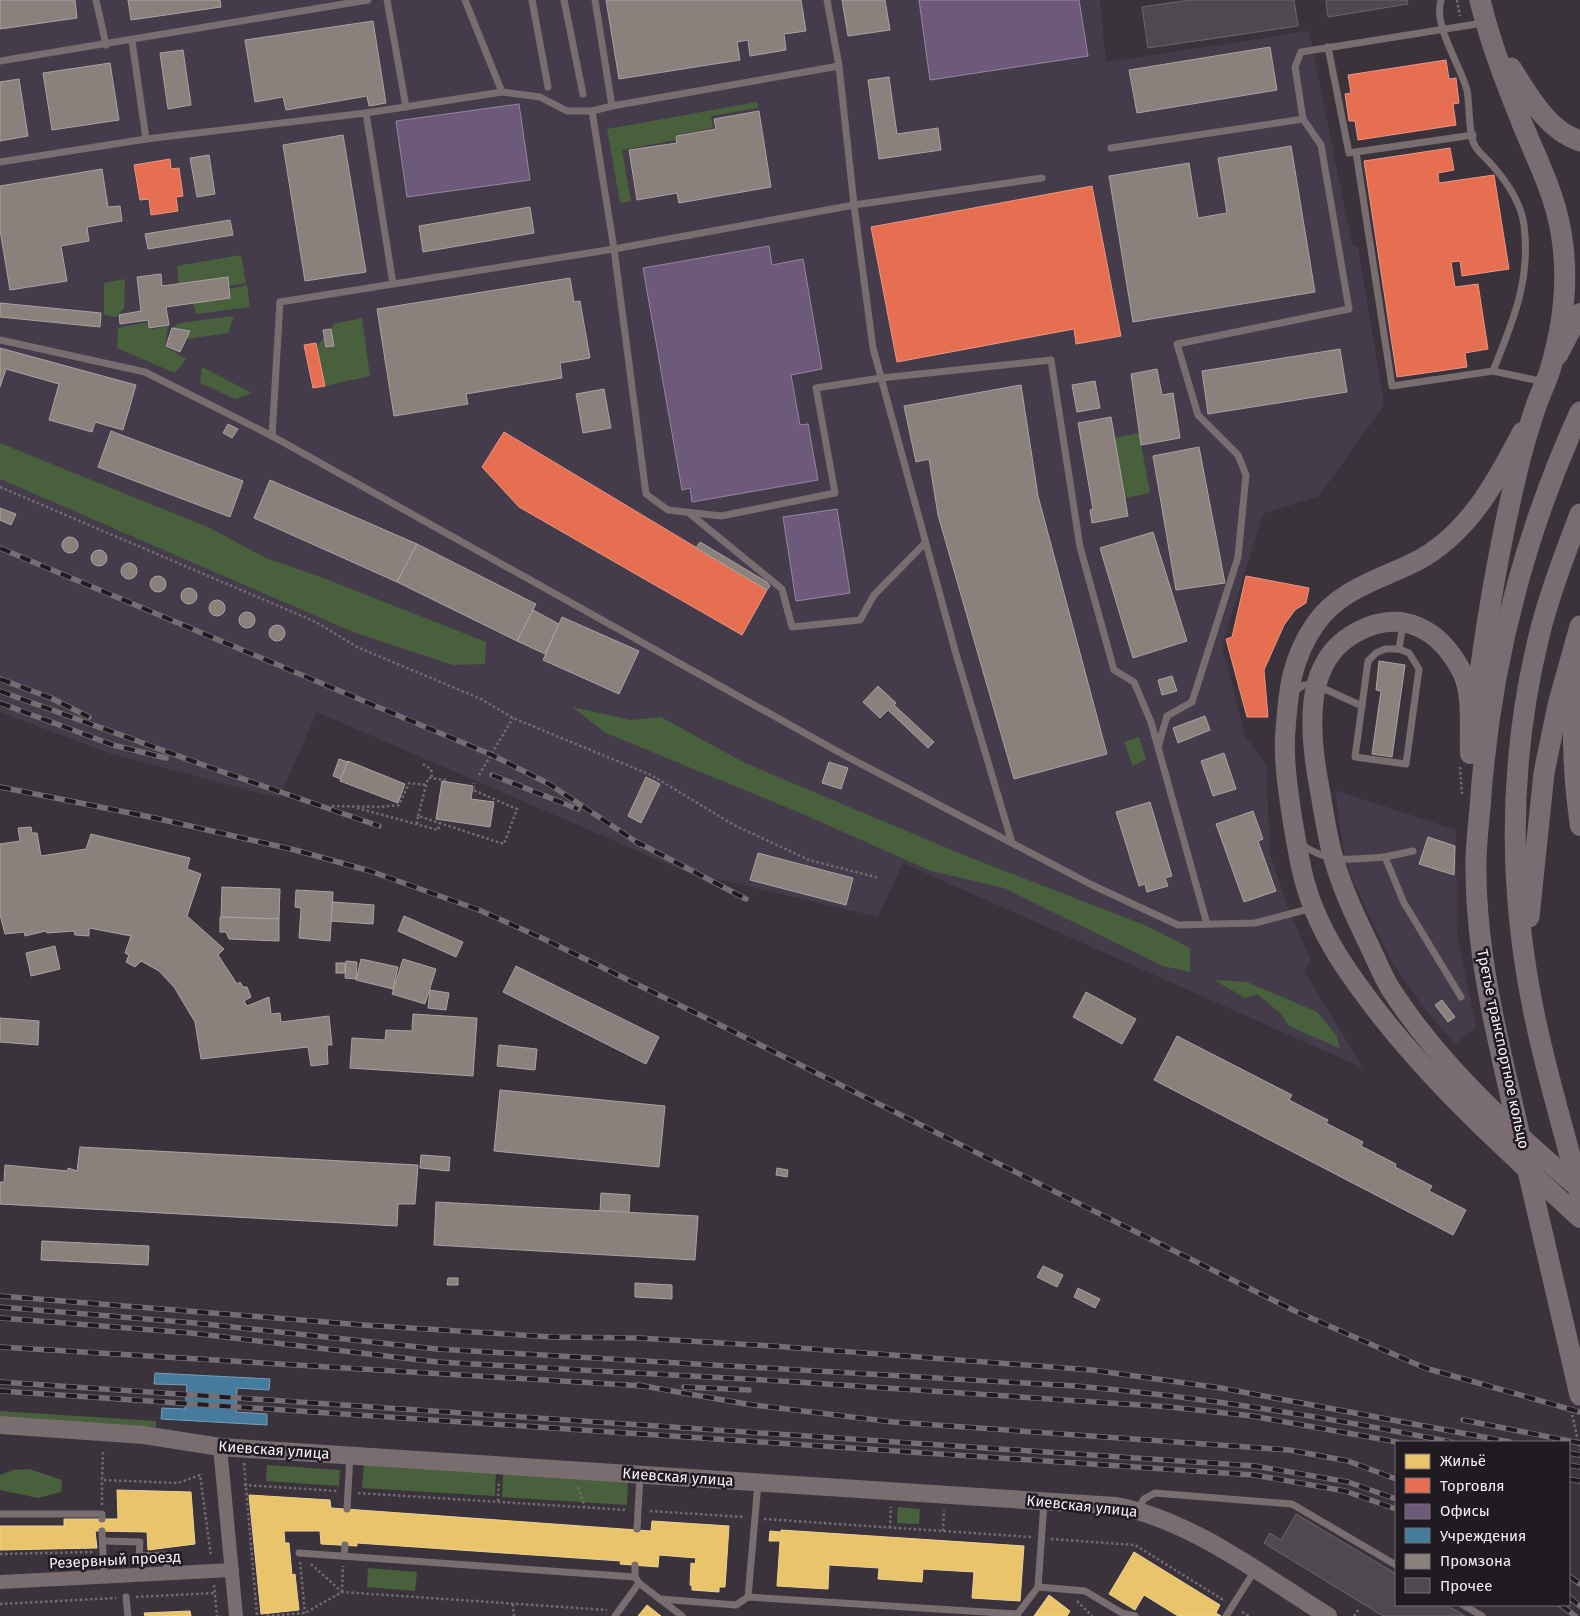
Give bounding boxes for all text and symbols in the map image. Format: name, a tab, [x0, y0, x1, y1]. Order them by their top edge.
street label: Третье транспортное кольцо	[1473, 948, 1533, 1150]
street label: Киевская улица	[218, 1437, 330, 1463]
legend	[1395, 1441, 1570, 1606]
text: Жильё	[1440, 1452, 1486, 1470]
street label: Киевская улица	[622, 1464, 734, 1490]
text: Торговля	[1440, 1477, 1505, 1495]
street label: Киевская улица	[1026, 1491, 1138, 1521]
text: Офисы	[1440, 1502, 1490, 1520]
text: Учреждения	[1440, 1527, 1526, 1545]
street label: Резервный проезд	[49, 1548, 181, 1572]
text: Промзона	[1440, 1552, 1511, 1570]
text: Прочее	[1440, 1577, 1492, 1595]

